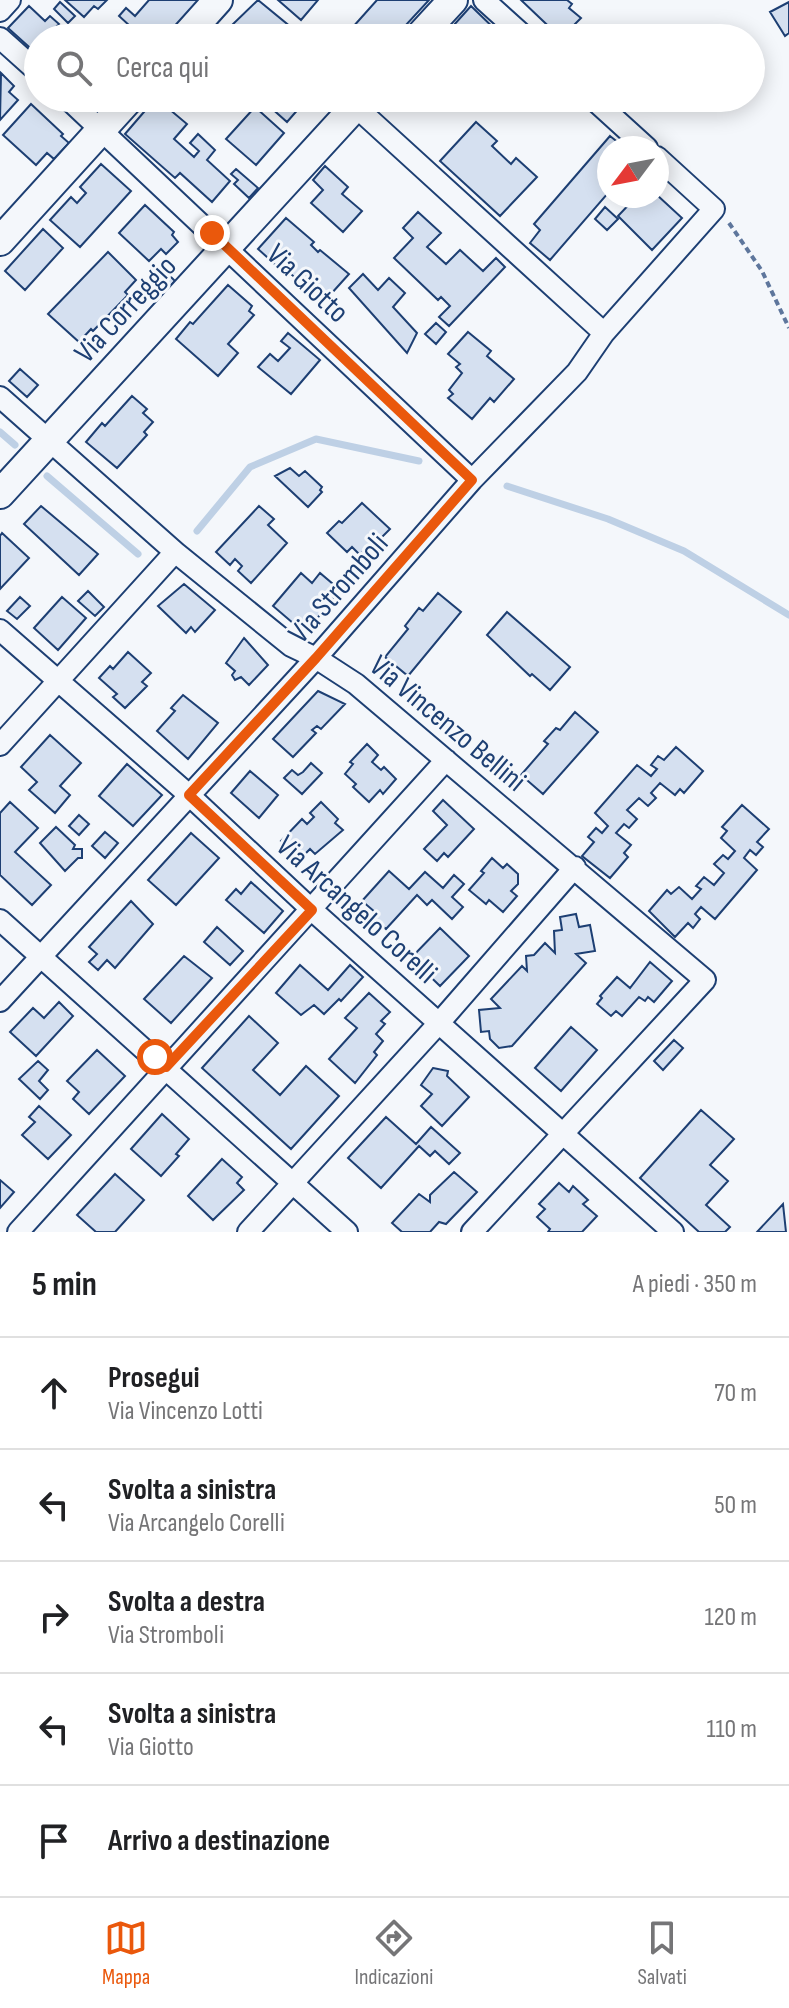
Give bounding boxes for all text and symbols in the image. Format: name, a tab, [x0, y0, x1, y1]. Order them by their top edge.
search box	[24, 24, 765, 112]
icon: search	[52, 46, 96, 90]
text: Cerca qui	[116, 50, 209, 86]
north arrow	[597, 136, 669, 208]
route end	[194, 215, 230, 251]
street label: Via Giotto	[259, 237, 356, 331]
street label: Via Correggio	[67, 249, 184, 371]
street label: Via Stromboli	[281, 526, 396, 651]
street label: Via Vincenzo Bellini	[362, 648, 533, 800]
street label: Via Arcangelo Corelli	[269, 828, 444, 991]
route start	[137, 1039, 173, 1075]
text: 5 min	[32, 1264, 97, 1305]
text: A piedi · 350 m	[633, 1269, 757, 1300]
text: Prosegui	[108, 1360, 200, 1396]
icon: ahead	[32, 1371, 76, 1415]
text: 70 m	[714, 1378, 757, 1409]
text: Via Vincenzo Lotti	[108, 1396, 263, 1427]
text: Svolta a sinistra	[108, 1472, 276, 1508]
icon: left	[32, 1483, 76, 1527]
text: 50 m	[714, 1490, 757, 1521]
text: Via Arcangelo Corelli	[108, 1508, 285, 1539]
text: Svolta a destra	[108, 1584, 265, 1620]
icon: right	[32, 1595, 76, 1639]
text: 120 m	[704, 1602, 757, 1633]
text: Via Stromboli	[108, 1620, 224, 1651]
text: Svolta a sinistra	[108, 1696, 276, 1732]
icon: left	[32, 1707, 76, 1751]
text: 110 m	[706, 1714, 757, 1745]
text: Via Giotto	[108, 1732, 194, 1763]
icon: arrive	[32, 1819, 76, 1863]
text: Arrivo a destinazione	[108, 1823, 330, 1859]
tab: Mappa	[102, 1916, 150, 1991]
tab: Indicazioni	[355, 1916, 433, 1991]
tab: Salvati	[637, 1916, 687, 1991]

